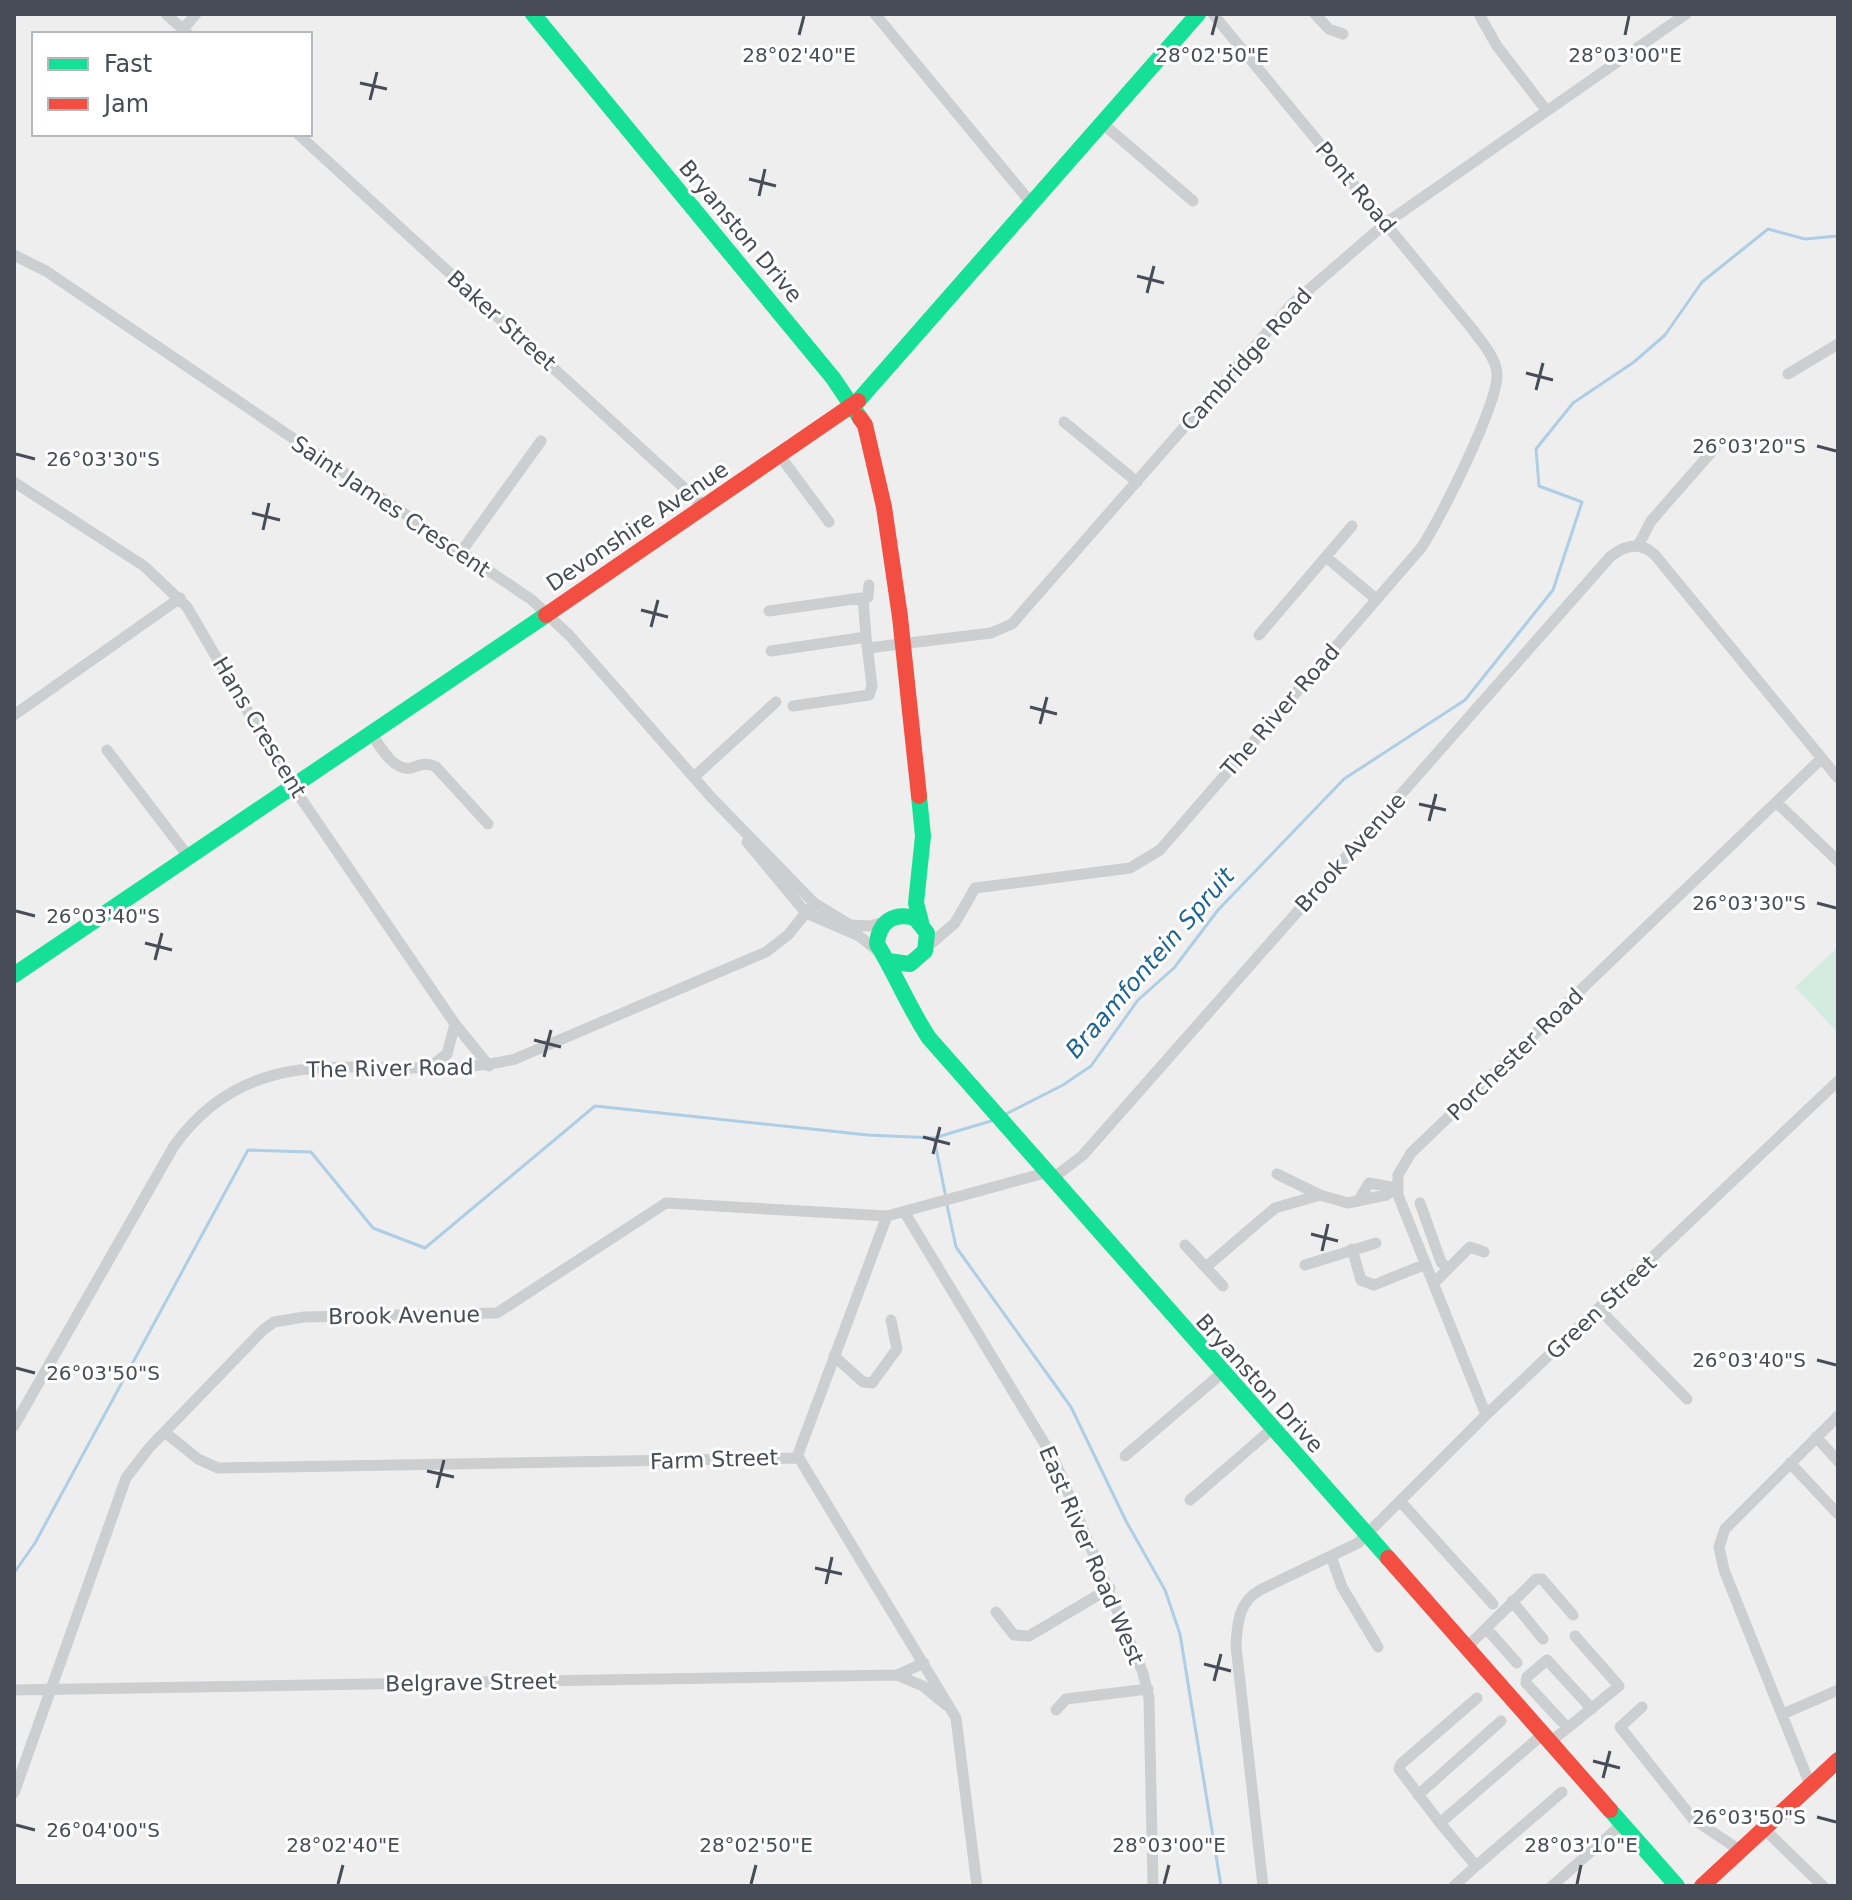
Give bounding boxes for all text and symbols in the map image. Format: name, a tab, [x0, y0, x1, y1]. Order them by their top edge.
legend	[32, 32, 312, 136]
text: 28°02'40"E	[742, 43, 856, 67]
text: 28°02'50"E	[1155, 43, 1269, 67]
text: 28°03'00"E	[1568, 43, 1682, 67]
text: Fast	[104, 50, 152, 78]
text: Jam	[102, 90, 149, 118]
street label: Pont Road	[1310, 137, 1401, 238]
street label: Bryanston Drive	[674, 155, 807, 307]
street label: Baker Street	[442, 265, 561, 376]
street label: Cambridge Road	[1176, 283, 1317, 436]
street label: Saint James Crescent	[287, 431, 495, 582]
text: 26°03'20"S	[1692, 434, 1806, 458]
text: 26°03'30"S	[46, 447, 160, 471]
street label: Devonshire Avenue	[542, 456, 733, 596]
street label: The River Road	[1215, 639, 1345, 782]
street label: Hans Crescent	[208, 652, 312, 802]
street label: Brook Avenue	[1290, 787, 1411, 917]
water label: Braamfontein Spruit	[1060, 861, 1241, 1064]
text: 26°03'30"S	[1692, 891, 1806, 915]
text: 26°03'40"S	[46, 904, 160, 928]
street label: Porchester Road	[1442, 983, 1588, 1126]
street label: The River Road	[305, 1055, 474, 1082]
street label: Green Street	[1541, 1250, 1662, 1364]
street label: Brook Avenue	[328, 1302, 480, 1329]
street label: Bryanston Drive	[1191, 1309, 1328, 1458]
text: 26°03'40"S	[1692, 1348, 1806, 1372]
text: 26°03'50"S	[46, 1361, 160, 1385]
street label: East River Road West	[1034, 1442, 1149, 1668]
street label: Farm Street	[650, 1445, 779, 1474]
street label: Belgrave Street	[385, 1668, 557, 1696]
text: 26°03'50"S	[1692, 1805, 1806, 1829]
text: 26°04'00"S	[46, 1818, 160, 1842]
text: 28°02'40"E	[286, 1833, 400, 1857]
text: 28°02'50"E	[699, 1833, 813, 1857]
text: 28°03'00"E	[1112, 1833, 1226, 1857]
text: 28°03'10"E	[1524, 1833, 1638, 1857]

